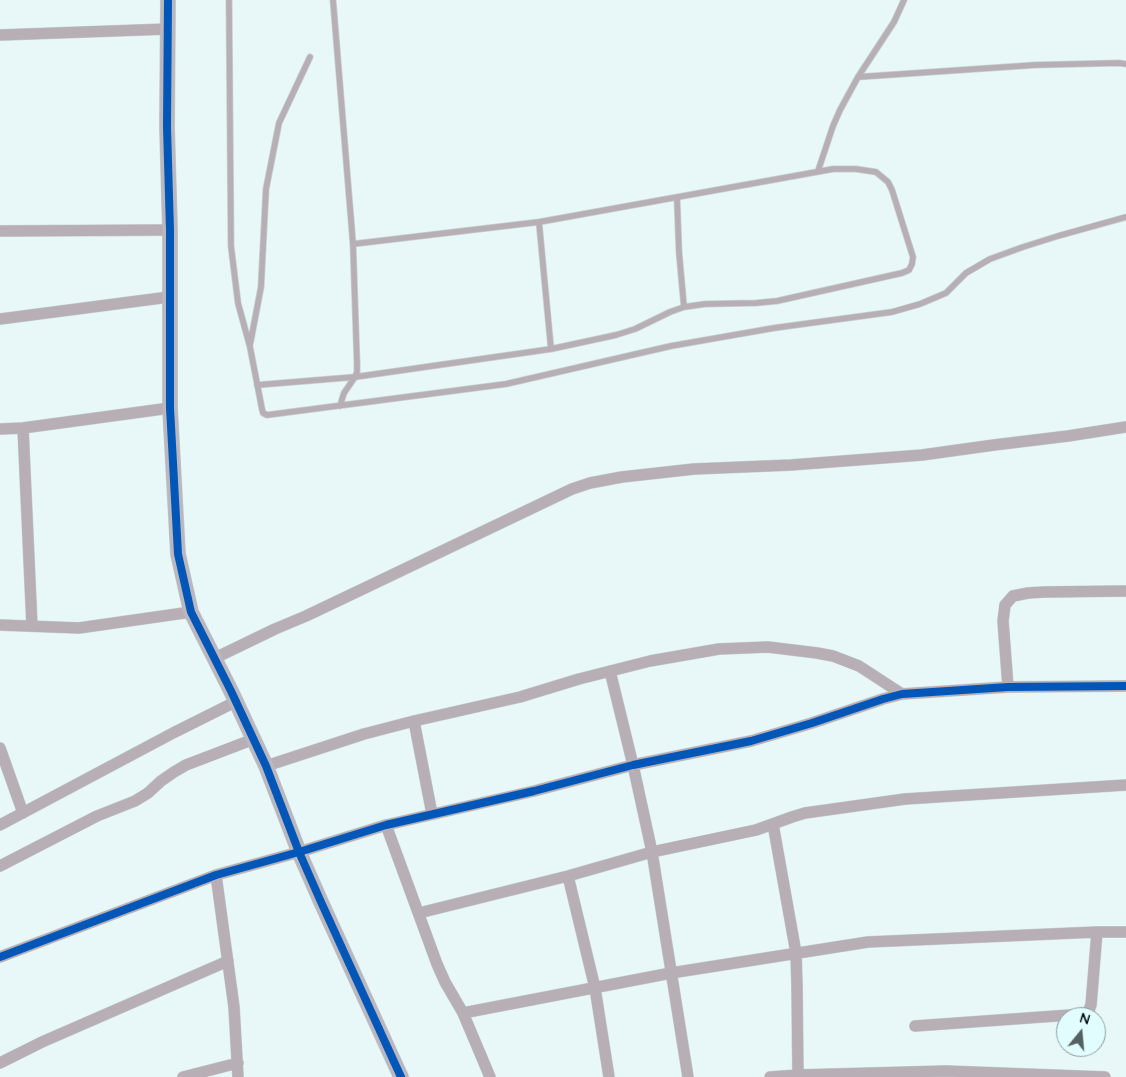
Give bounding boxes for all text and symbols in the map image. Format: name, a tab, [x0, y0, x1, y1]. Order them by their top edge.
north arrow	[1056, 1007, 1106, 1057]
text: N	[1078, 1008, 1093, 1029]

